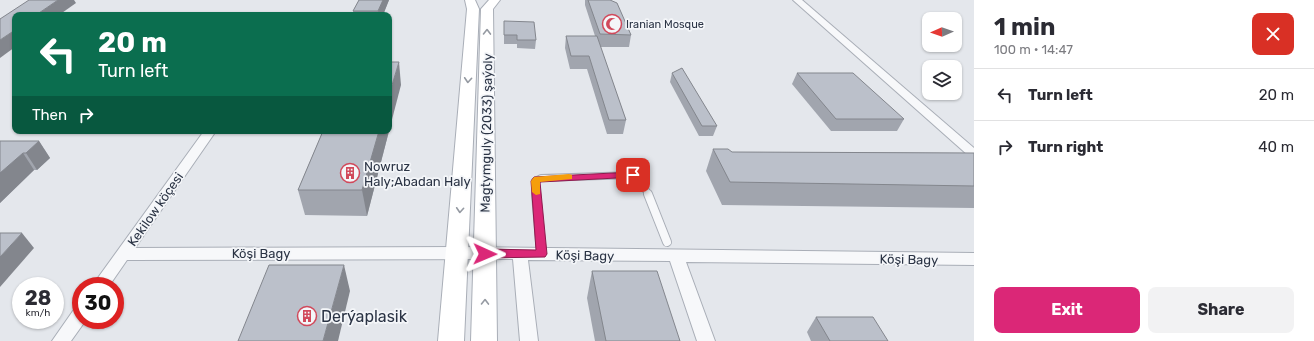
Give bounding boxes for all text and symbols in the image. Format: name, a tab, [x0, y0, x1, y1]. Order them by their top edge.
north arrow	[922, 12, 962, 52]
map controls	[922, 12, 962, 100]
mosque icon: Iranian Mosque	[601, 13, 623, 35]
text: 1 min	[994, 13, 1055, 41]
button: close	[1252, 13, 1294, 55]
place label: Iranian Mosque	[626, 18, 704, 31]
text: 20 m	[98, 26, 167, 59]
icon: left	[32, 28, 84, 80]
one-way arrow	[483, 29, 491, 35]
text: 100 m · 14:47	[994, 42, 1073, 57]
street label: Magtymguly (2033) şaýoly	[478, 53, 496, 213]
text: Turn left	[98, 60, 168, 82]
button: layers	[922, 60, 962, 100]
one-way arrow	[464, 77, 473, 83]
icon: left	[994, 84, 1016, 106]
text: Turn left	[1028, 86, 1093, 104]
text: 20 m	[1259, 86, 1294, 104]
icon: right	[75, 104, 97, 126]
text: Then	[32, 106, 67, 124]
icon: right	[994, 136, 1016, 158]
text: Turn right	[1028, 138, 1103, 156]
text: 40 m	[1258, 138, 1294, 156]
pin	[616, 158, 650, 192]
place label: Nowruz Haly;Abadan Haly	[364, 159, 471, 189]
building icon: Nowruz Haly;Abadan Haly	[339, 162, 361, 184]
icon: arrive	[622, 164, 644, 186]
street label: Kekilow köçesi	[124, 170, 186, 249]
one-way arrow	[455, 207, 464, 213]
position arrow	[464, 233, 506, 275]
street label: Köşi Bagy	[232, 246, 290, 262]
street label: Köşi Bagy	[556, 247, 614, 265]
street label: Köşi Bagy	[880, 251, 938, 269]
speed limit sign: 30	[72, 277, 124, 329]
text: 28	[25, 286, 51, 310]
button: Exit	[994, 287, 1140, 333]
button: Share	[1148, 287, 1294, 333]
one-way arrow	[480, 299, 489, 305]
building icon: Derýaplasik	[296, 305, 318, 327]
text: km/h	[26, 307, 50, 319]
place label: Derýaplasik	[321, 307, 408, 326]

